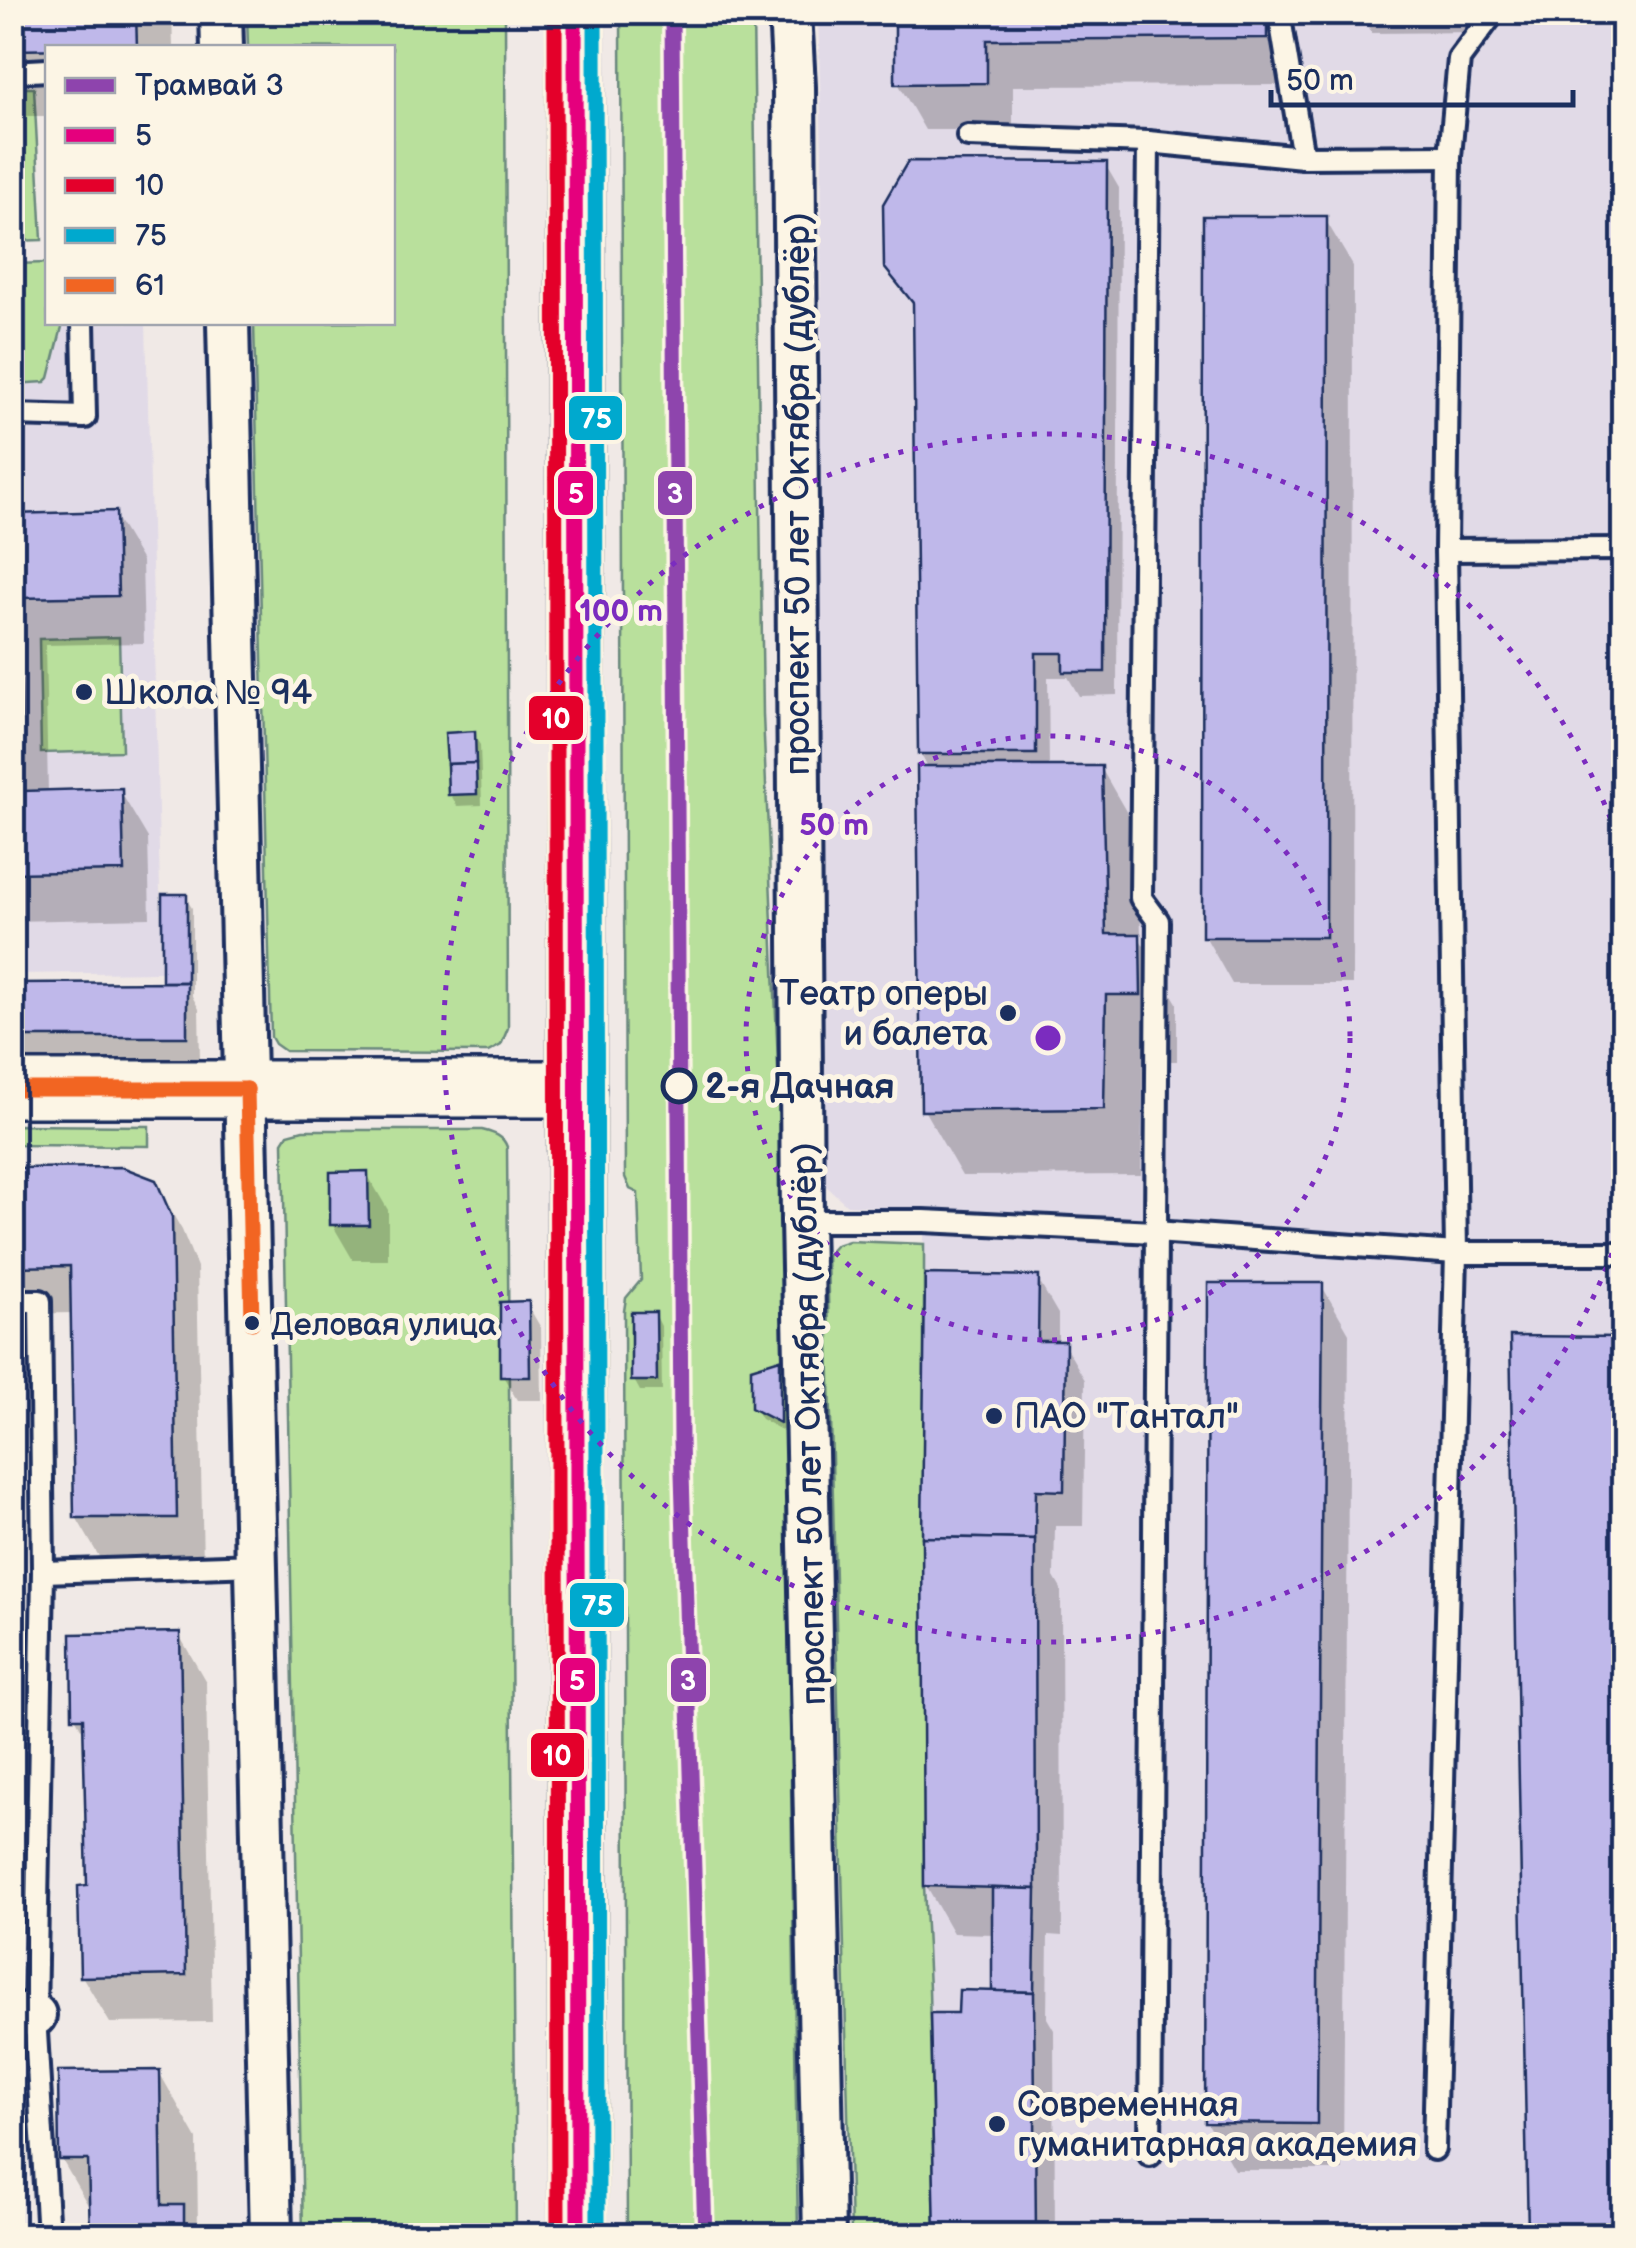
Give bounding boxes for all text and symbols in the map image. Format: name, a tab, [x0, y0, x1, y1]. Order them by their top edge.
legend	[45, 45, 395, 325]
scale bar	[1271, 45, 1574, 107]
text: 50 m	[1286, 63, 1354, 99]
text: Трамвай 3	[135, 68, 284, 104]
text: 5	[135, 118, 152, 154]
text: 10	[135, 168, 164, 204]
street label: проспект 50 лет Октября (дублёр)	[777, 212, 820, 776]
text: 75	[135, 218, 167, 254]
text: 61	[135, 268, 165, 304]
line badge: 75	[567, 394, 624, 442]
text: 75	[580, 403, 612, 436]
line badge: 5	[556, 469, 595, 517]
line badge: 3	[656, 469, 694, 517]
text: 5	[568, 478, 584, 511]
text: 3	[667, 478, 683, 511]
text: 100 m	[579, 594, 663, 630]
place label: Школа № 94	[104, 672, 312, 715]
marker: Школа № 94	[73, 681, 95, 703]
line badge: 10	[527, 694, 585, 742]
text: 10	[541, 703, 571, 736]
text: 50 m	[799, 808, 869, 844]
place label: Театр оперы и балета	[779, 973, 988, 1056]
marker: Театр оперы и балета	[997, 1002, 1019, 1024]
centre of rings	[1030, 1020, 1066, 1056]
place label: 2-я Дачная	[705, 1066, 895, 1109]
marker: 2-я Дачная	[662, 1069, 696, 1103]
street label: проспект 50 лет Октября (дублёр)	[783, 1142, 836, 1706]
place label: Деловая улица	[271, 1306, 497, 1345]
marker: Деловая улица	[242, 1313, 262, 1333]
place label: ПАО "Тантал"	[1014, 1396, 1239, 1439]
marker: ПАО "Тантал"	[983, 1405, 1005, 1427]
line badge: 75	[568, 1581, 626, 1629]
text: 75	[581, 1590, 613, 1623]
line badge: 5	[558, 1656, 597, 1704]
line badge: 3	[669, 1656, 708, 1704]
text: 5	[569, 1665, 585, 1698]
text: 3	[680, 1665, 696, 1698]
line badge: 10	[529, 1731, 586, 1779]
text: 10	[542, 1740, 572, 1773]
place label: Современная гуманитарная академия	[1017, 2084, 1417, 2167]
marker: Современная гуманитарная академия	[986, 2113, 1008, 2135]

